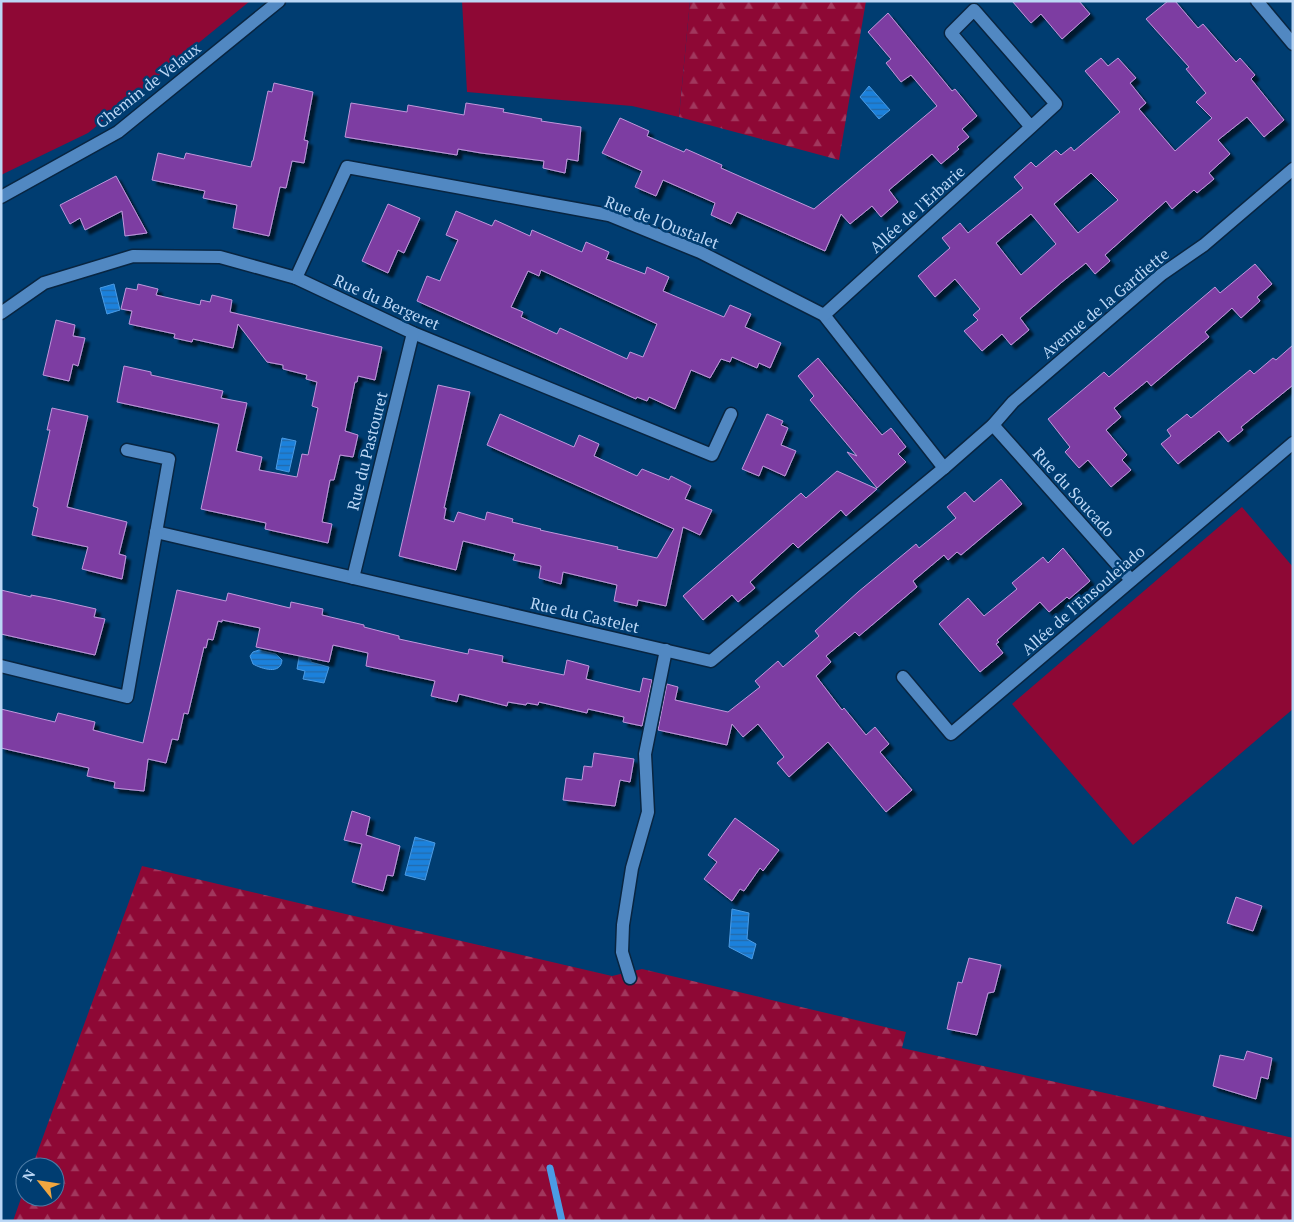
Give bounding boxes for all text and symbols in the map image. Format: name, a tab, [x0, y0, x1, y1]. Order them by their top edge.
street label: Chemin de Velaux	[91, 36, 206, 133]
street label: Allée de l'Erbarie	[865, 160, 969, 258]
street label: Rue de l'Oustalet	[602, 190, 722, 254]
street label: Avenue de la Gardiette	[1036, 243, 1174, 363]
street label: Rue du Bergeret	[331, 269, 444, 335]
street label: Rue du Pastouret	[342, 389, 392, 513]
street label: Rue du Soucado	[1028, 443, 1120, 542]
street label: Allée de l'Ensouleiado	[1017, 540, 1150, 660]
street label: Rue du Castelet	[528, 592, 642, 638]
north arrow	[15, 1157, 65, 1207]
text: N	[17, 1166, 39, 1185]

